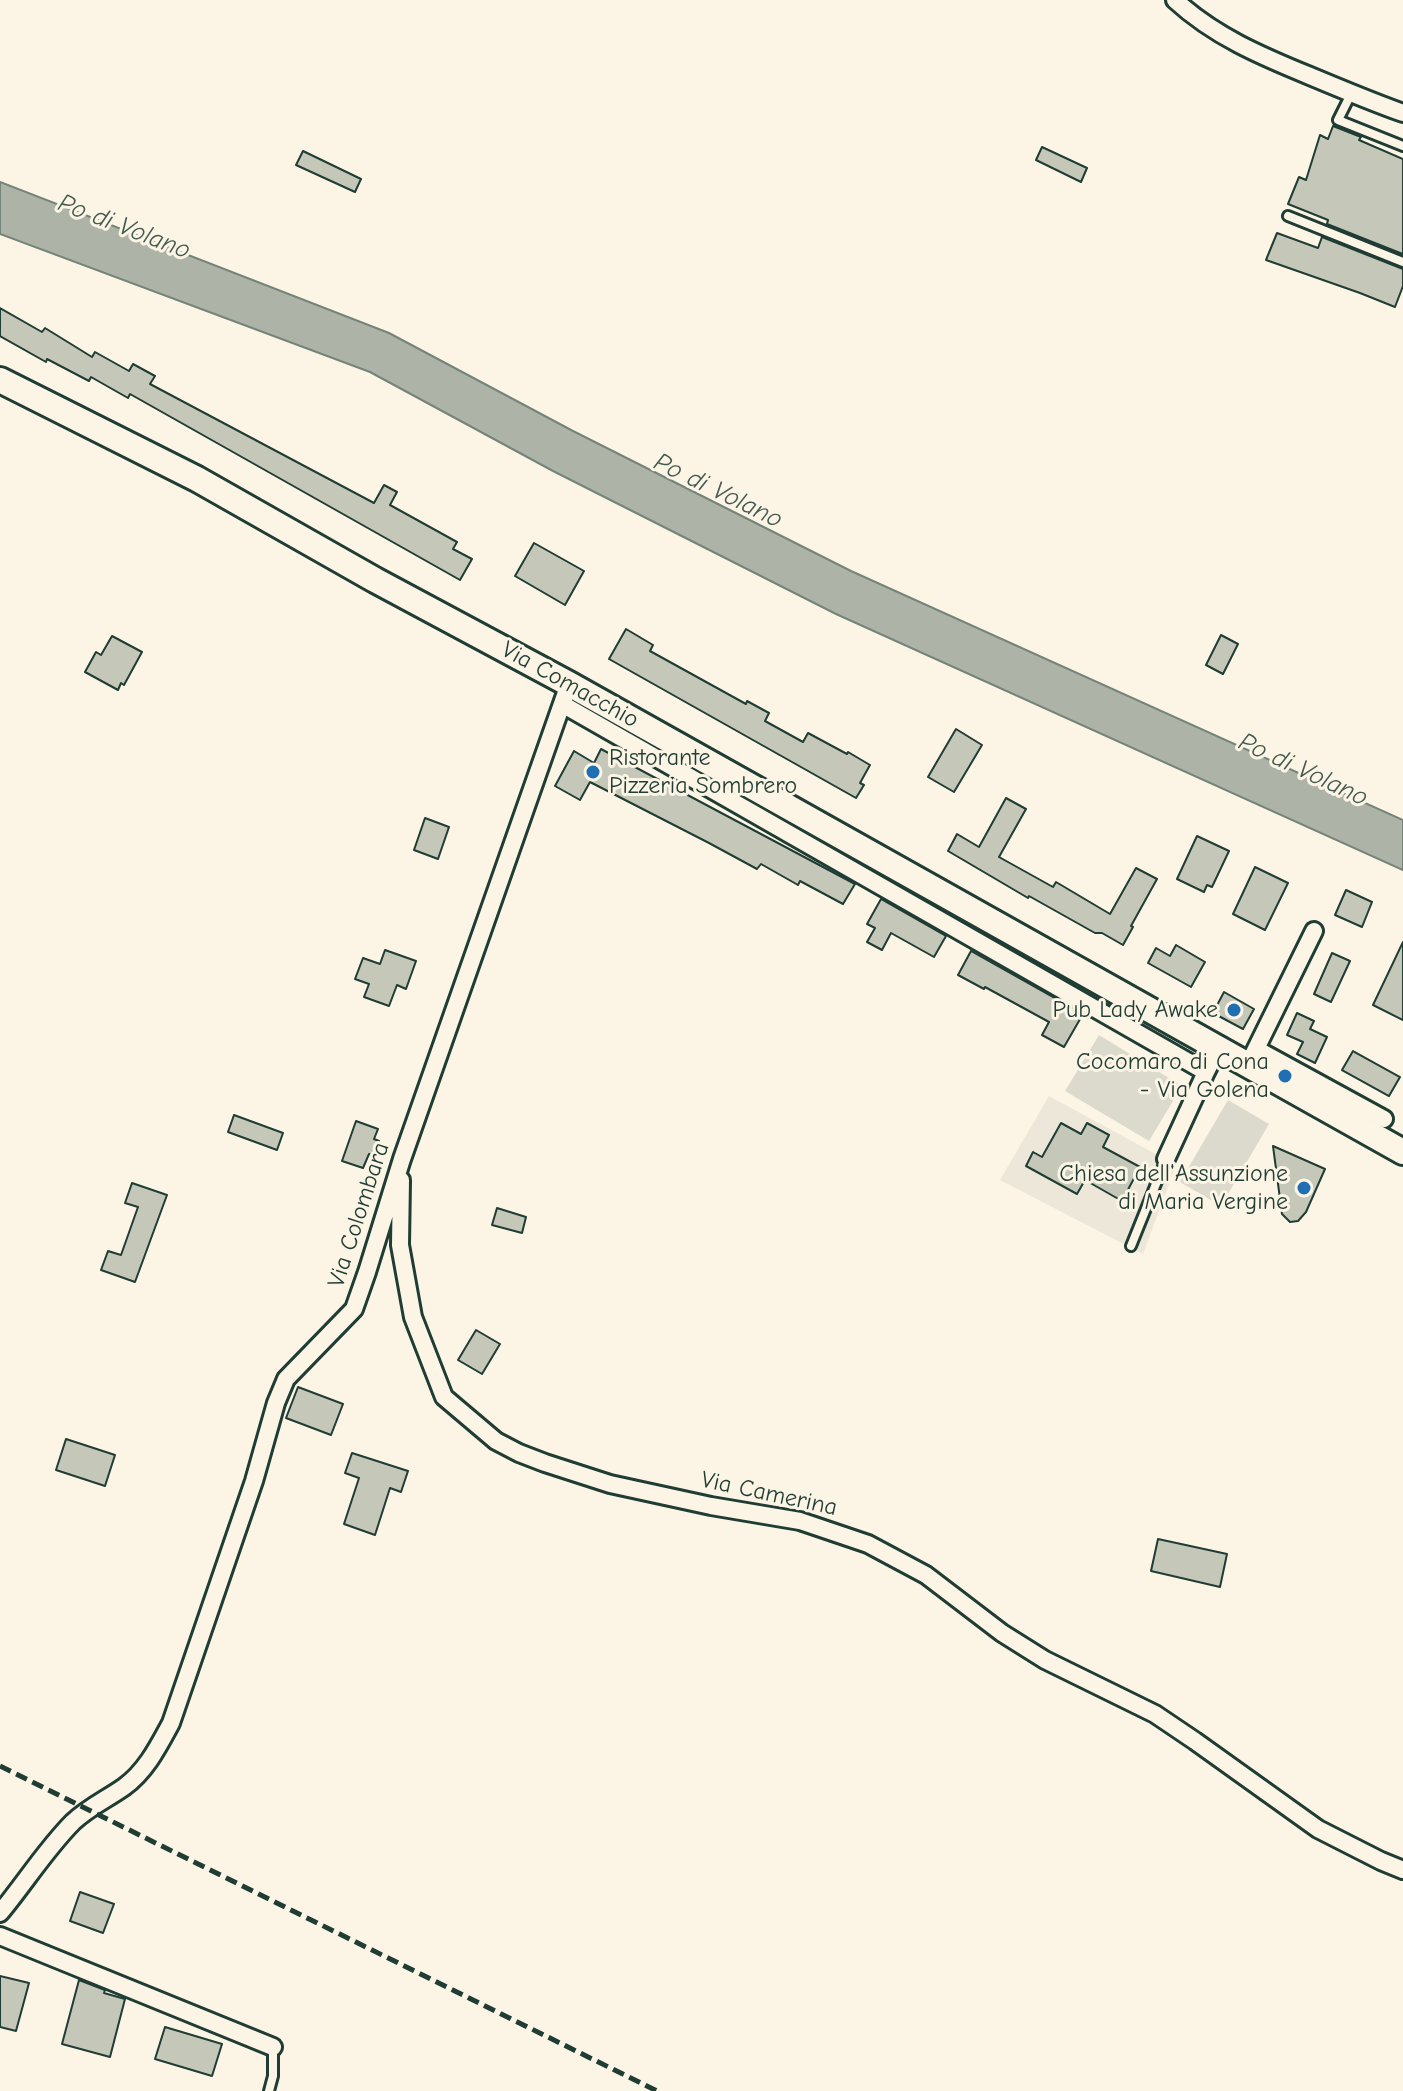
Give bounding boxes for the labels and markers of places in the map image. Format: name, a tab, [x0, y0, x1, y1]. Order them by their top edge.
place label: Ristorante Pizzeria Sombrero	[609, 744, 797, 800]
marker: Ristorante Pizzeria Sombrero	[584, 763, 602, 781]
place label: Pub Lady Awake	[1053, 996, 1218, 1024]
marker: Pub Lady Awake	[1225, 1001, 1243, 1019]
place label: Cocomaro di Cona - Via Golena	[1076, 1048, 1269, 1104]
marker: Cocomaro di Cona - Via Golena	[1276, 1067, 1294, 1085]
place label: Chiesa dell'Assunzione di Maria Vergine	[1059, 1160, 1288, 1216]
marker: Chiesa dell'Assunzione di Maria Vergine	[1295, 1179, 1313, 1197]

